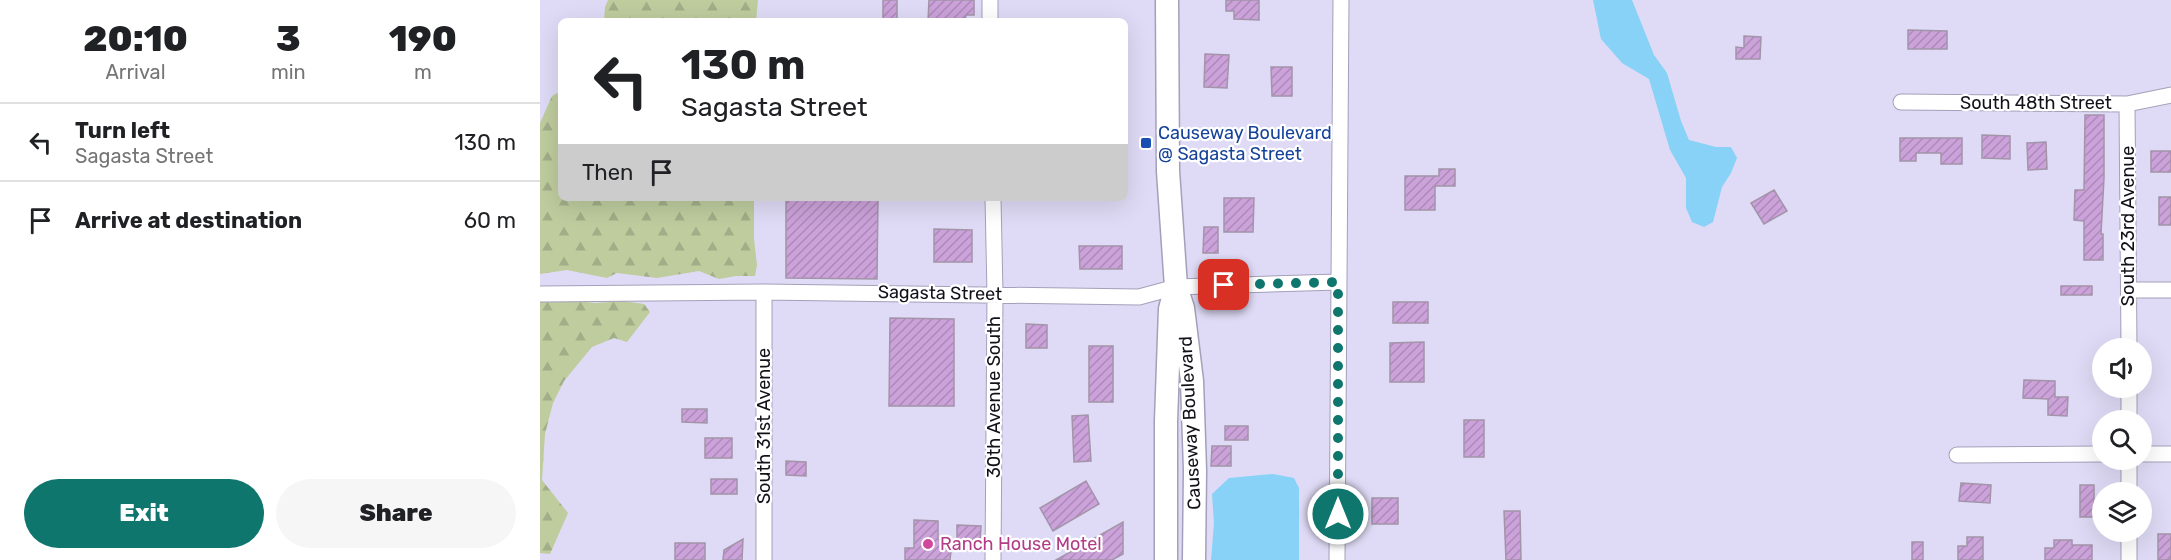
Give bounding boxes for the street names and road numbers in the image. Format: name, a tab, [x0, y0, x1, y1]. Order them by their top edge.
street label: South 48th Street	[1960, 92, 2112, 114]
street label: South 23rd Avenue	[2117, 146, 2139, 306]
street label: Sagasta Street	[878, 281, 1002, 305]
street label: 30th Avenue South	[983, 316, 1005, 478]
street label: Causeway Boulevard	[1174, 336, 1206, 510]
street label: South 31st Avenue	[753, 348, 775, 504]

